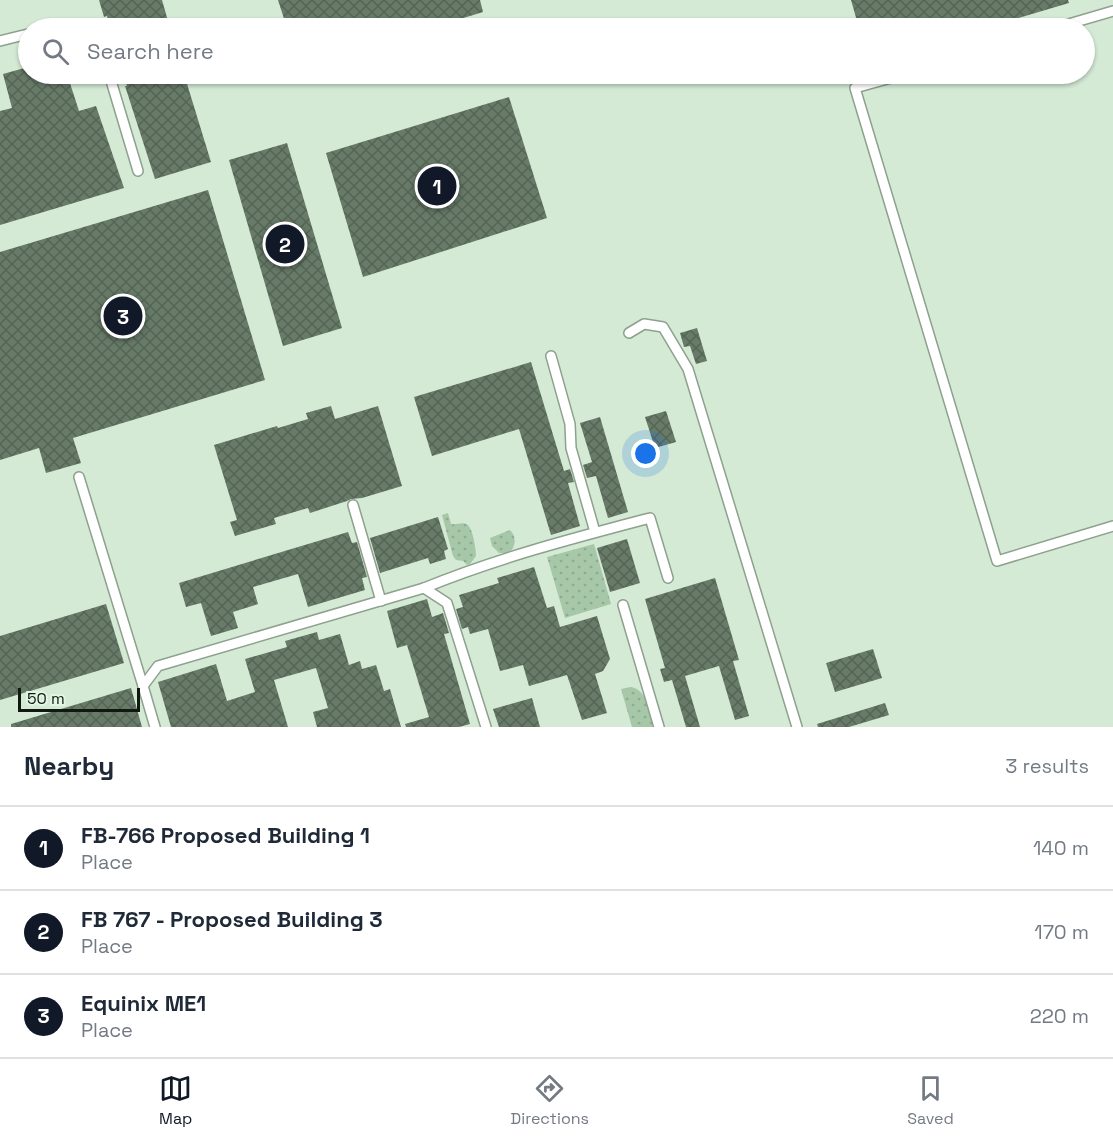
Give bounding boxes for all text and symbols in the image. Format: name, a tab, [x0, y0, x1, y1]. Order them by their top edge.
search box	[18, 18, 1095, 84]
icon: search	[39, 35, 72, 68]
text: Search here	[87, 37, 214, 65]
pin: 1	[418, 164, 456, 208]
pin: 2	[266, 222, 304, 266]
pin: 3	[104, 294, 142, 338]
your location	[631, 439, 660, 468]
scale bar	[18, 685, 140, 712]
text: 50 m	[27, 688, 65, 709]
text: Nearby	[24, 749, 114, 783]
text: 3 results	[1005, 753, 1089, 779]
text: FB-766 Proposed Building 1	[81, 821, 370, 849]
text: 1	[39, 835, 48, 861]
text: 140 m	[1033, 835, 1089, 861]
text: Place	[81, 849, 133, 875]
text: FB 767 - Proposed Building 3	[81, 905, 383, 933]
text: 2	[38, 919, 49, 945]
text: 170 m	[1034, 919, 1089, 945]
text: Place	[81, 933, 133, 959]
text: Equinix ME1	[81, 989, 206, 1017]
text: 3	[37, 1003, 50, 1029]
text: 220 m	[1030, 1003, 1089, 1029]
text: Place	[81, 1017, 133, 1043]
tab: Map	[159, 1072, 192, 1129]
tab: Directions	[511, 1072, 589, 1129]
tab: Saved	[907, 1072, 954, 1129]

